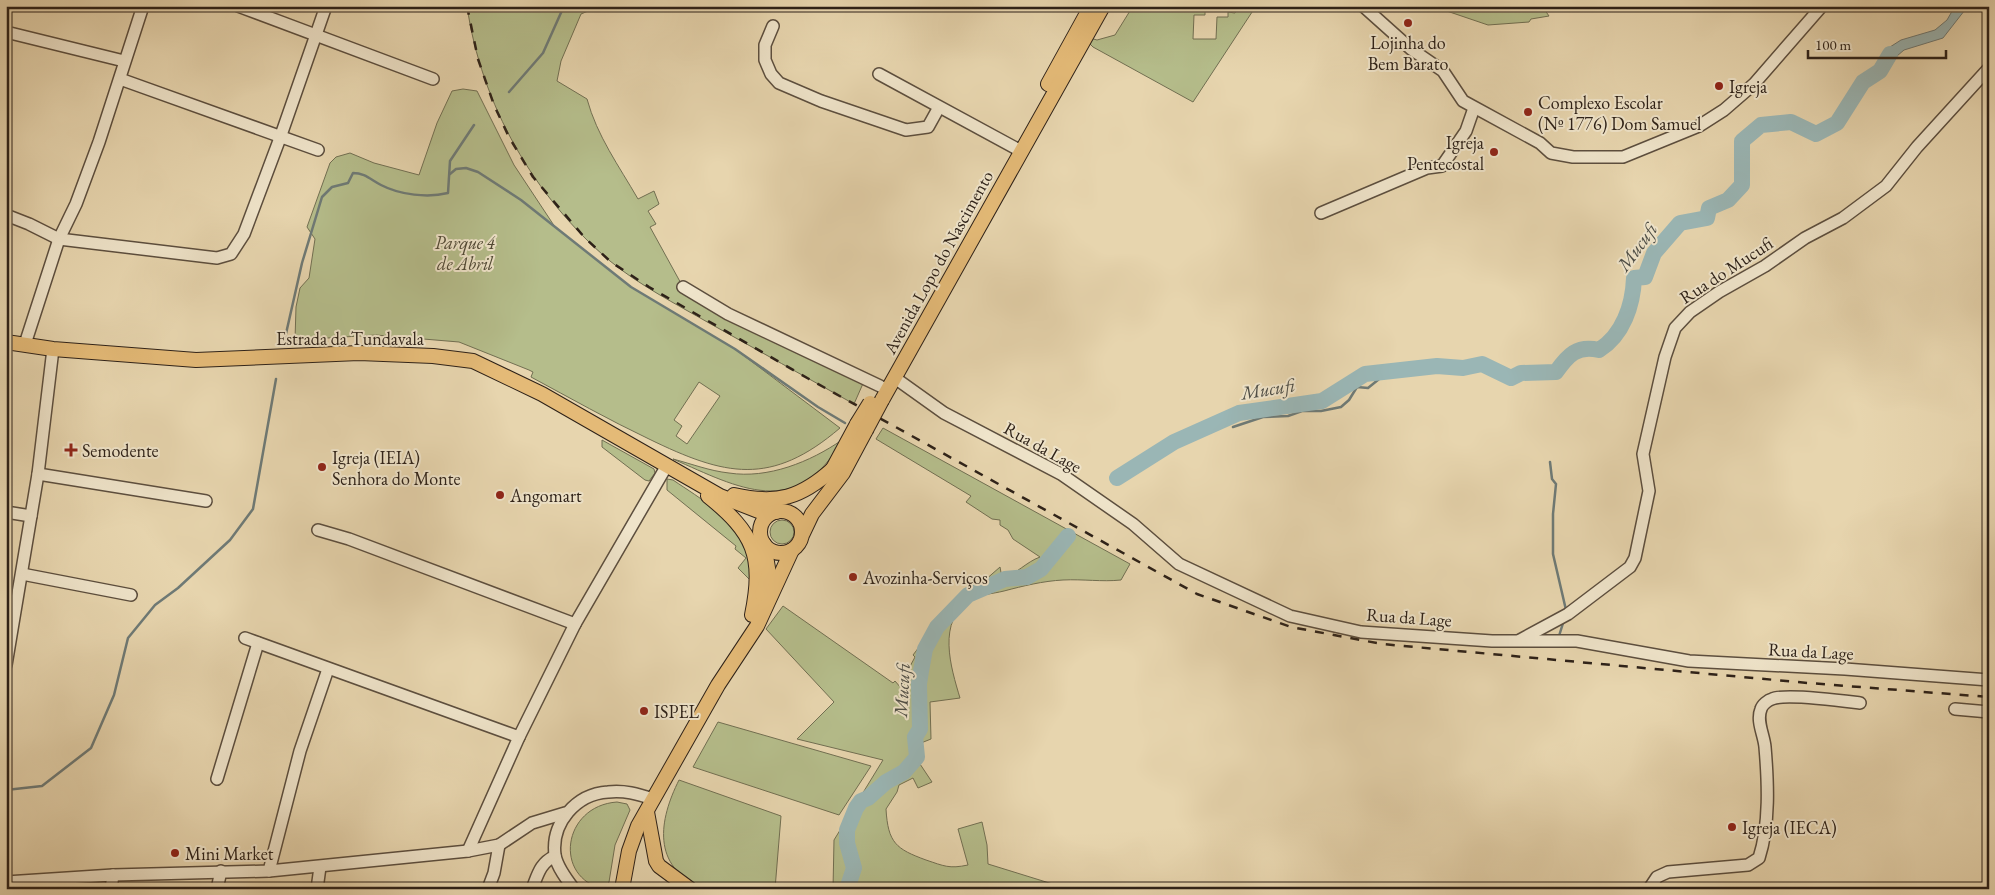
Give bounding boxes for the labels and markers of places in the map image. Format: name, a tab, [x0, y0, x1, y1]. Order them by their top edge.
marker: Lojinha do Bem Barato	[1402, 17, 1414, 29]
place label: Lojinha do Bem Barato	[1368, 31, 1448, 75]
place label: Igreja	[1729, 75, 1768, 98]
marker: Igreja	[1713, 80, 1725, 92]
place label: Complexo Escolar (Nº 1776) Dom Samuel	[1538, 91, 1701, 135]
marker: Complexo Escolar (Nº 1776) Dom Samuel	[1522, 106, 1534, 118]
place label: Igreja Pentecostal	[1407, 131, 1485, 175]
marker: Igreja Pentecostal	[1488, 146, 1500, 158]
place label: Semodente	[82, 439, 159, 462]
marker: Semodente	[64, 443, 78, 457]
place label: Igreja (IEIA) Senhora do Monte	[332, 446, 460, 490]
marker: Igreja (IEIA) Senhora do Monte	[316, 461, 328, 473]
place label: Angomart	[509, 484, 582, 507]
marker: Angomart	[494, 489, 506, 501]
place label: Avozinha-Serviços	[862, 566, 988, 589]
marker: Avozinha-Serviços	[847, 571, 859, 583]
place label: ISPEL	[654, 700, 700, 723]
marker: ISPEL	[638, 705, 650, 717]
place label: Igreja (IECA)	[1742, 816, 1837, 839]
marker: Igreja (IECA)	[1726, 821, 1738, 833]
place label: Mini Market	[185, 842, 274, 865]
marker: Mini Market	[169, 847, 181, 859]

